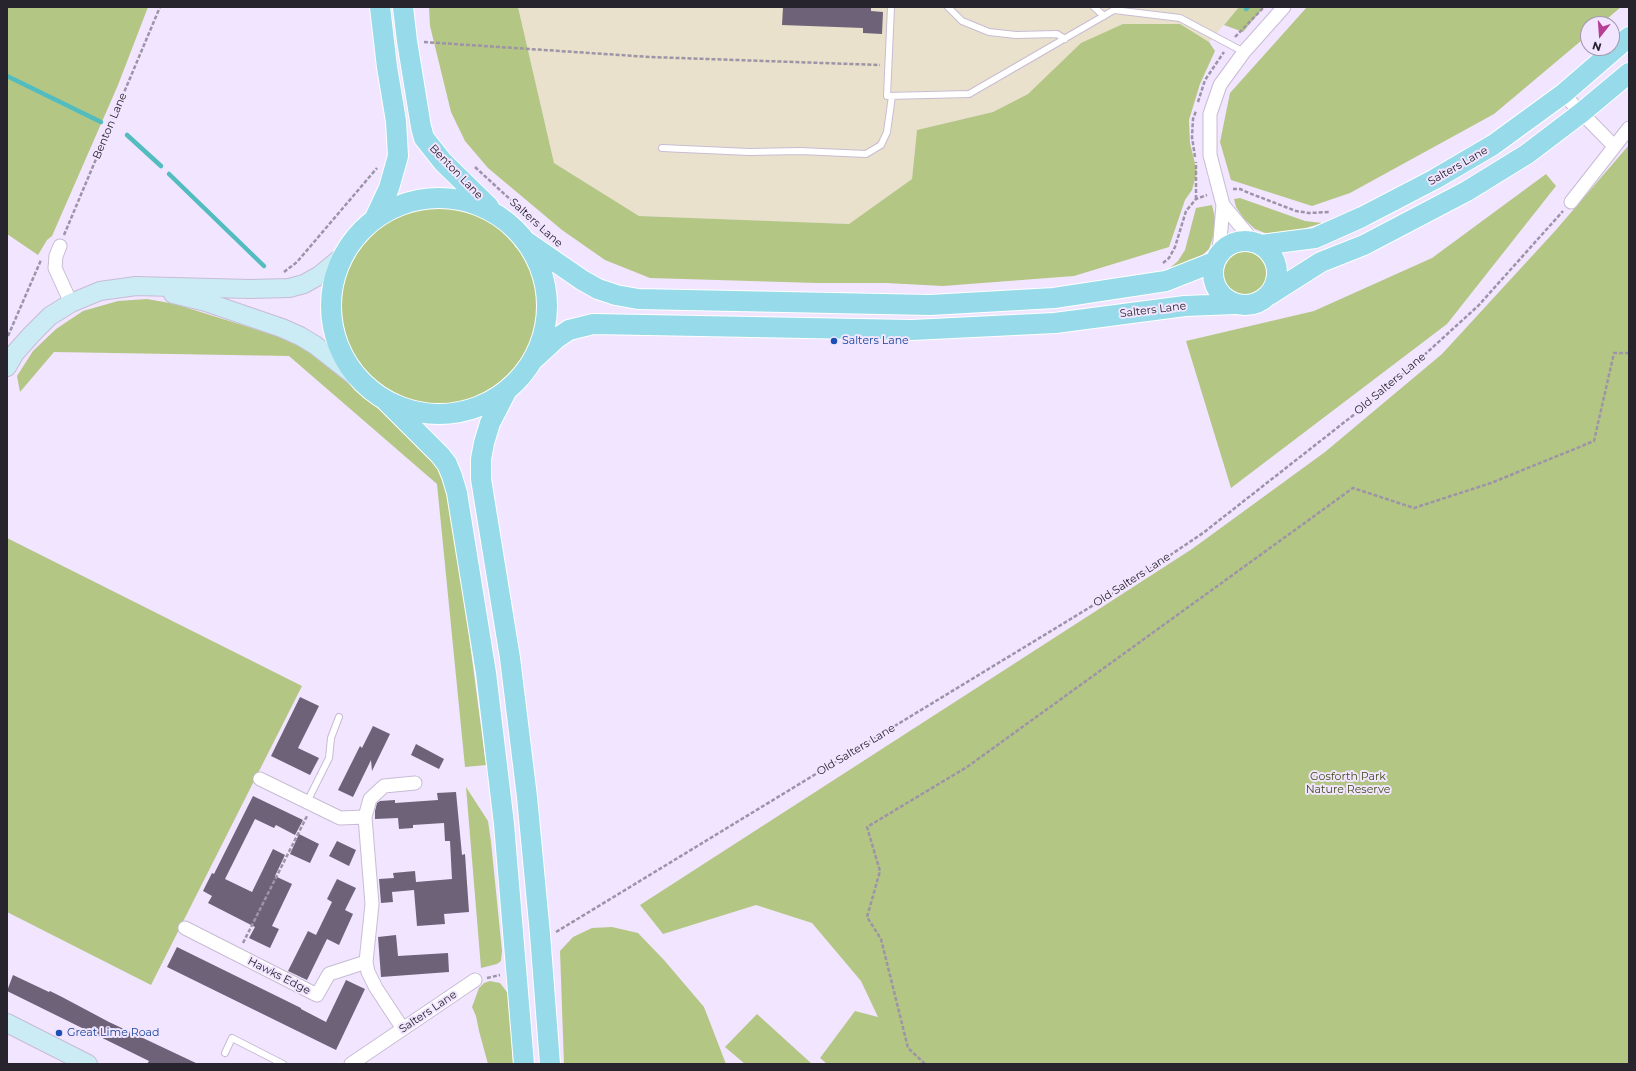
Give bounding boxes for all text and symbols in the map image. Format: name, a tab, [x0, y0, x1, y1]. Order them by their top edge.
north arrow	[1580, 16, 1620, 56]
text: N	[1590, 39, 1603, 55]
street label: Benton Lane	[90, 91, 130, 161]
street label: Benton Lane	[427, 142, 485, 202]
street label: Salters Lane	[1426, 144, 1490, 188]
street label: Salters Lane	[507, 196, 565, 250]
street label: Salters Lane	[1119, 299, 1187, 321]
place label: Salters Lane	[842, 334, 909, 348]
marker: Salters Lane	[829, 336, 839, 346]
street label: Old Salters Lane	[1352, 350, 1428, 418]
street label: Old Salters Lane	[1091, 550, 1173, 610]
street label: Old Salters Lane	[814, 721, 898, 779]
park label: Gosforth Park Nature Reserve	[1306, 770, 1390, 796]
street label: Hawks Edge	[245, 955, 313, 997]
street label: Salters Lane	[397, 988, 459, 1036]
place label: Great Lime Road	[67, 1026, 159, 1040]
marker: Great Lime Road	[54, 1028, 64, 1038]

